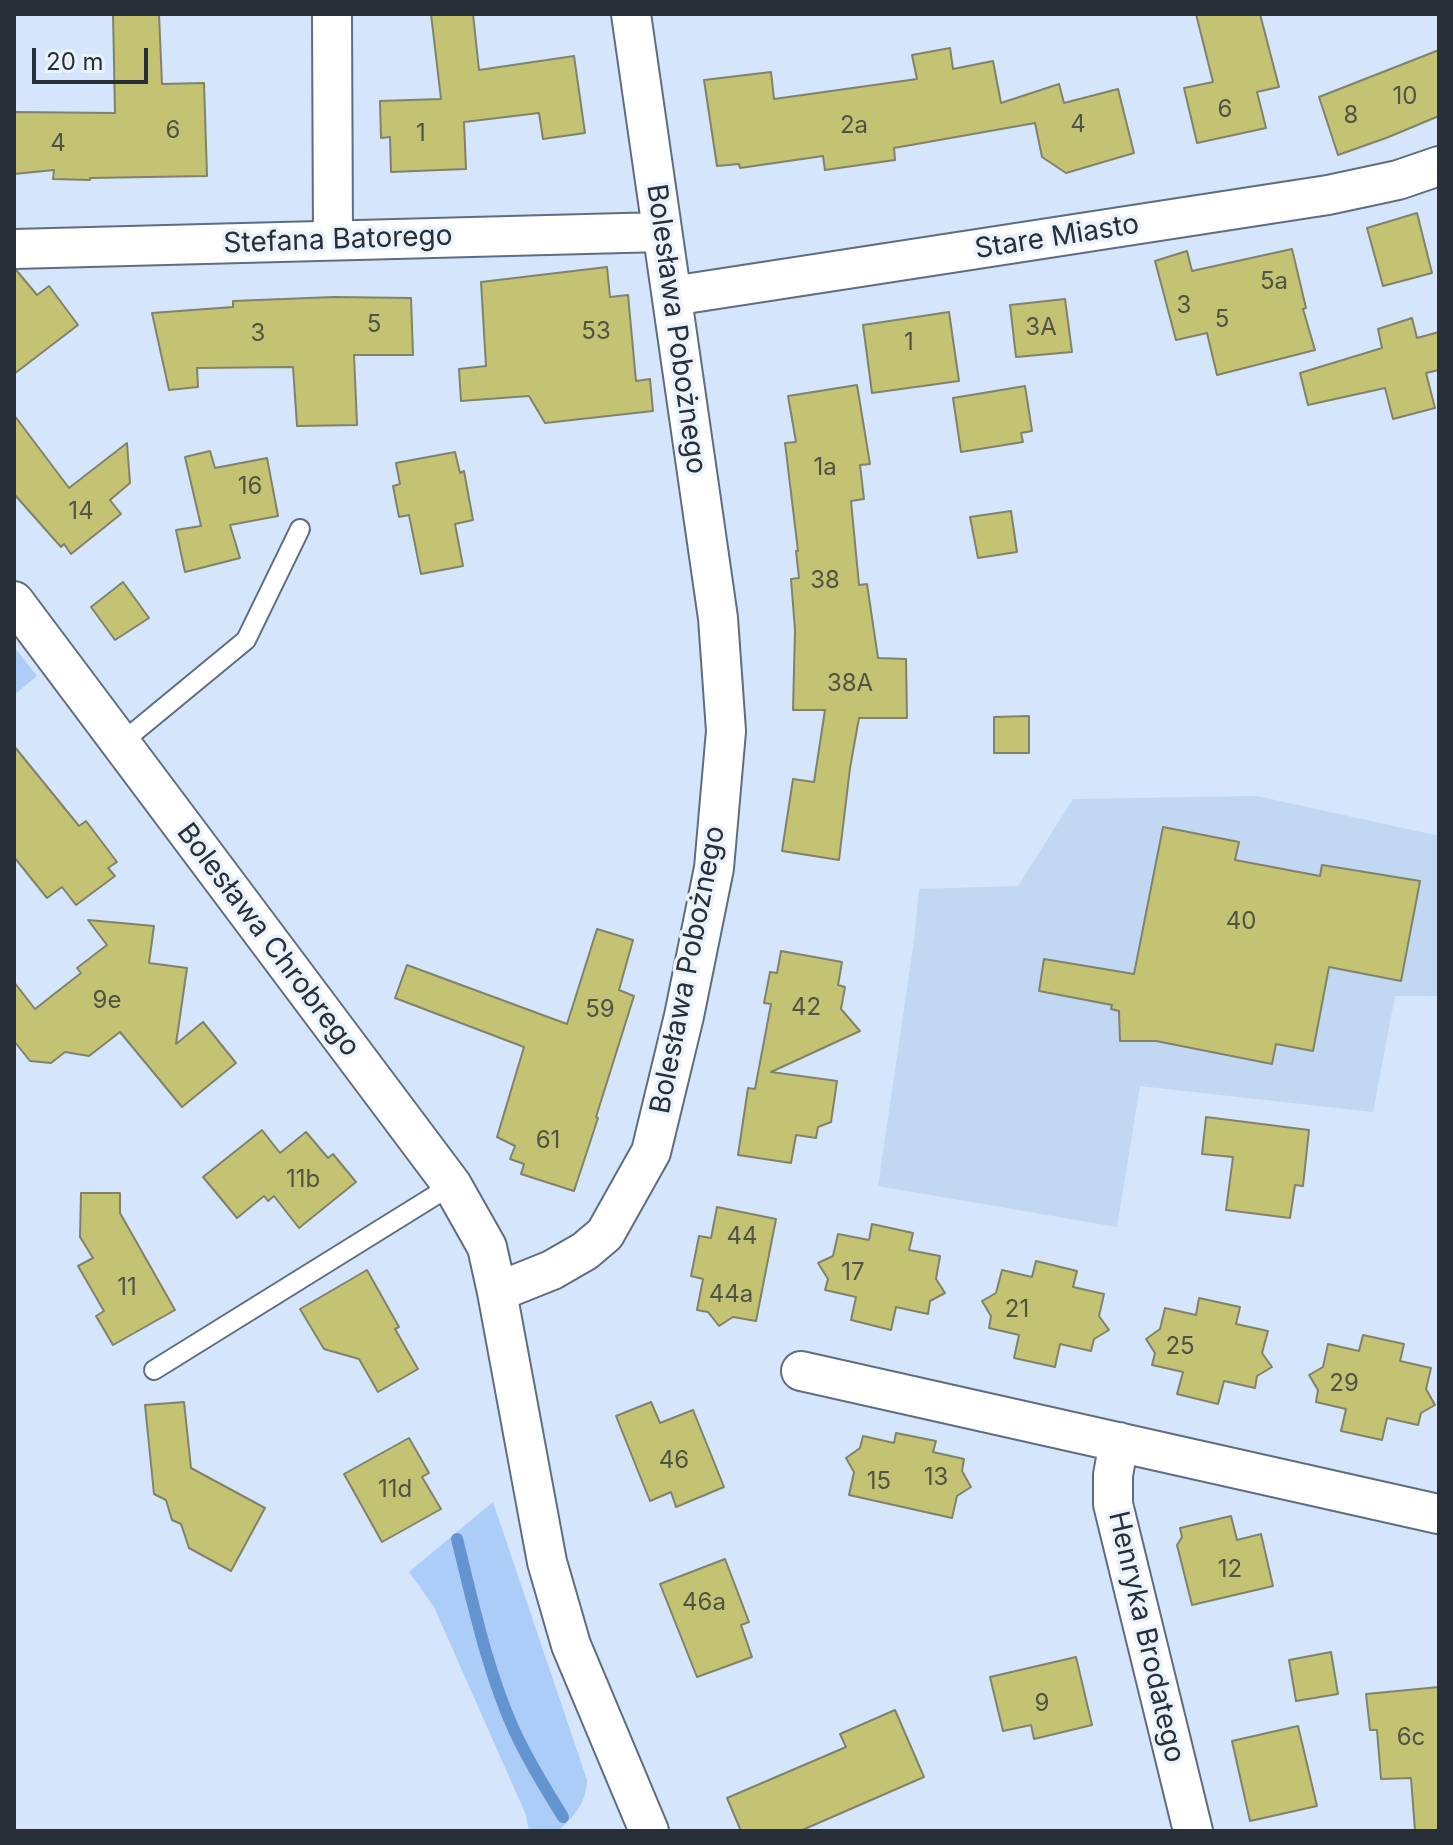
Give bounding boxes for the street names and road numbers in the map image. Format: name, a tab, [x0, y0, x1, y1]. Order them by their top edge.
street label: Bolesława Pobożnego	[639, 182, 713, 476]
street label: Stare Miasto	[973, 207, 1141, 267]
street label: Stefana Batorego	[223, 219, 453, 261]
street label: Bolesława Chrobrego	[169, 817, 367, 1063]
street label: Bolesława Pobożnego	[644, 823, 732, 1117]
street label: Henryka Brodatego	[1101, 1508, 1191, 1766]

